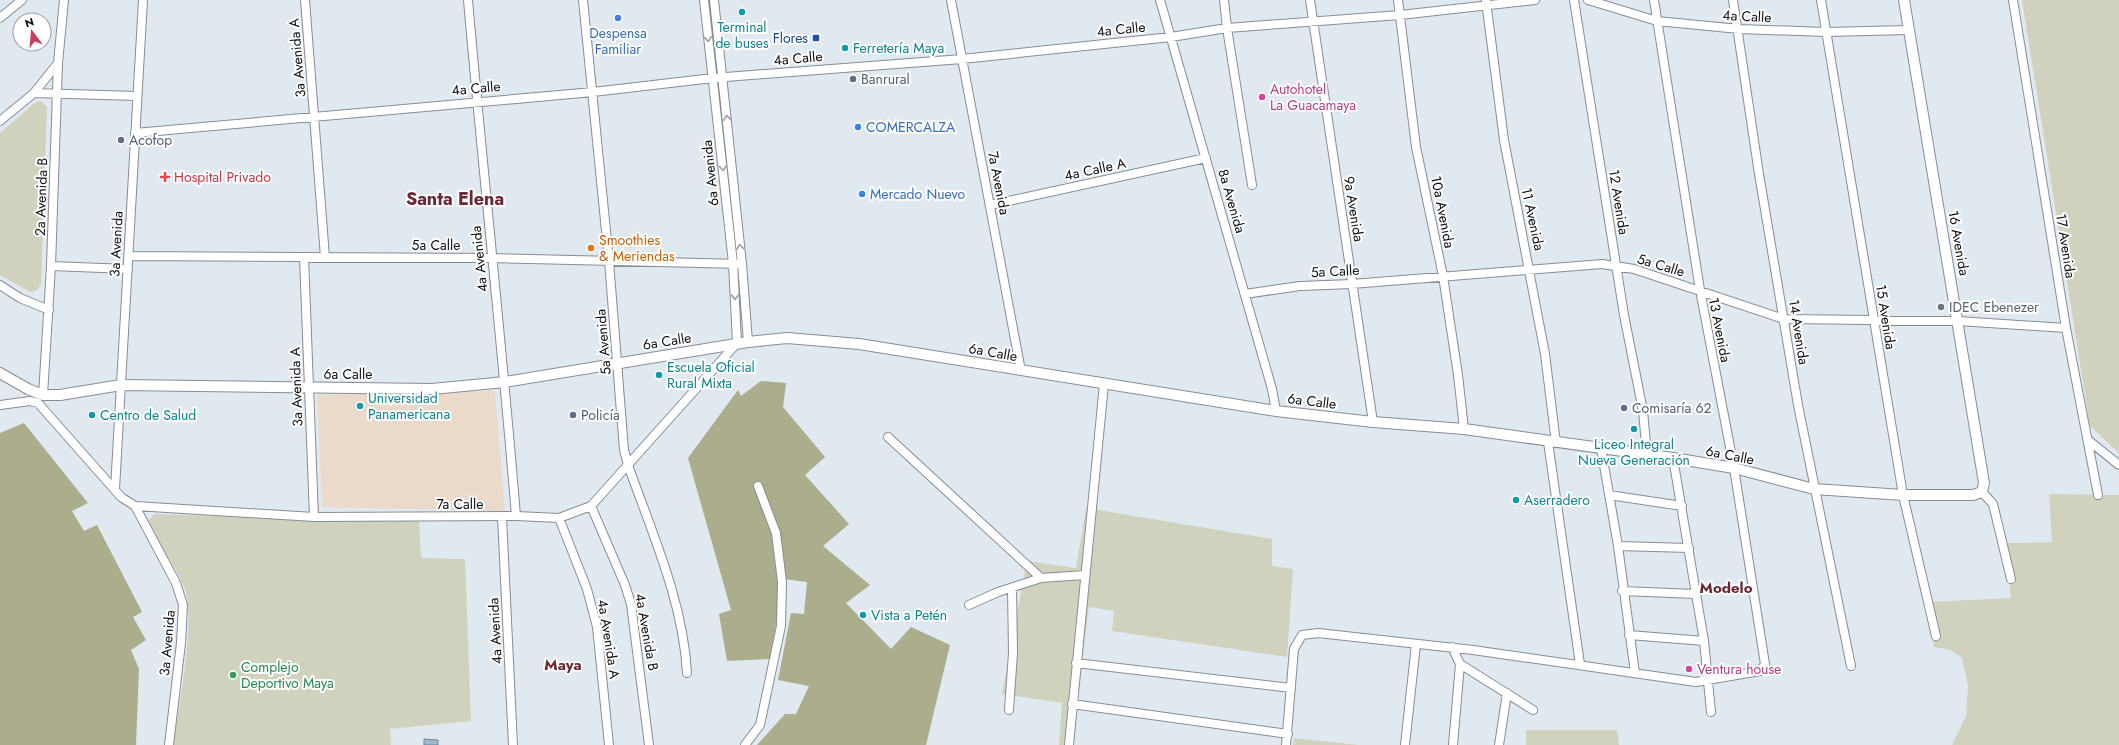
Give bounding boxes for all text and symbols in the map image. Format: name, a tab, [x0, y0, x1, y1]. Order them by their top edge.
street label: 4a Calle	[1722, 5, 1772, 27]
marker: Terminal de buses	[737, 7, 747, 17]
north arrow	[12, 12, 52, 52]
text: N	[23, 13, 36, 31]
marker: Despensa Familiar	[613, 13, 623, 23]
street label: 4a Calle	[1096, 16, 1146, 42]
street label: 3a Avenida A	[284, 17, 310, 98]
place label: Terminal de buses	[715, 17, 769, 53]
place label: Despensa Familiar	[589, 23, 647, 59]
place label: Flores	[773, 28, 808, 48]
marker: Flores	[811, 33, 821, 43]
one-way arrow	[703, 36, 712, 42]
place label: Ferretería Maya	[853, 38, 944, 58]
marker: Ferretería Maya	[840, 43, 850, 53]
street label: 4a Calle	[773, 46, 823, 70]
place label: Banrural	[861, 69, 910, 89]
marker: Banrural	[848, 74, 858, 84]
street label: 4a Calle	[451, 76, 501, 100]
place label: Autohotel La Guacamaya	[1270, 79, 1356, 115]
marker: Autohotel La Guacamaya	[1257, 92, 1267, 102]
one-way arrow	[722, 115, 731, 121]
place label: COMERCALZA	[866, 117, 956, 137]
marker: COMERCALZA	[853, 122, 863, 132]
place label: Acofop	[129, 130, 172, 150]
marker: Acofop	[116, 135, 126, 145]
street label: 6a Avenida	[697, 139, 723, 207]
street label: 7a Avenida	[983, 150, 1015, 216]
street label: 4a Calle A	[1062, 153, 1128, 185]
street label: 2a Avenida B	[30, 157, 52, 236]
one-way arrow	[718, 165, 727, 171]
place label: Hospital Privado	[174, 167, 271, 187]
street label: 8a Avenida	[1213, 167, 1251, 235]
street label: 12 Avenida	[1604, 168, 1634, 236]
marker: Hospital Privado	[159, 171, 171, 183]
street label: 10a Avenida	[1426, 174, 1460, 250]
street label: 9a Avenida	[1339, 175, 1369, 243]
place label: Mercado Nuevo	[870, 184, 966, 204]
district label: Santa Elena	[406, 186, 504, 212]
street label: 11 Avenida	[1517, 186, 1549, 252]
marker: Mercado Nuevo	[857, 189, 867, 199]
street label: 16 Avenida	[1943, 209, 1975, 277]
street label: 3a Avenida	[104, 211, 128, 277]
street label: 17 Avenida	[2051, 212, 2081, 280]
street label: 4a Avenida	[466, 225, 492, 293]
place label: Smoothies & Meriendas	[599, 230, 675, 266]
street label: 5a Calle	[412, 235, 460, 255]
marker: Smoothies & Meriendas	[586, 243, 596, 253]
one-way arrow	[736, 244, 745, 250]
street label: 5a Calle	[1635, 248, 1687, 282]
street label: 5a Calle	[1310, 260, 1360, 282]
street label: 15 Avenida	[1871, 283, 1901, 351]
one-way arrow	[730, 294, 739, 300]
street label: 13 Avenida	[1704, 296, 1736, 364]
place label: IDEC Ebenezer	[1949, 297, 2039, 317]
street label: 14 Avenida	[1784, 298, 1814, 366]
marker: IDEC Ebenezer	[1936, 302, 1946, 312]
street label: 5a Avenida	[590, 308, 616, 376]
street label: 6a Calle	[641, 327, 693, 355]
street label: 6a Calle	[967, 338, 1019, 366]
street label: 3a Avenida A	[285, 346, 307, 427]
place label: Escuela Oficial Rural Mixta	[667, 357, 755, 393]
street label: 6a Calle	[324, 364, 372, 384]
marker: Escuela Oficial Rural Mixta	[654, 370, 664, 380]
place label: Universidad Panamericana	[368, 388, 450, 424]
street label: 6a Calle	[1286, 388, 1338, 414]
place label: Comisaría 62	[1632, 398, 1712, 418]
marker: Universidad Panamericana	[355, 401, 365, 411]
marker: Comisaría 62	[1619, 403, 1629, 413]
place label: Centro de Salud	[100, 405, 196, 425]
place label: Policía	[581, 405, 620, 425]
marker: Centro de Salud	[87, 410, 97, 420]
marker: Policía	[568, 410, 578, 420]
marker: Liceo Integral Nueva Generación	[1629, 424, 1639, 434]
place label: Liceo Integral Nueva Generación	[1578, 434, 1690, 470]
street label: 6a Calle	[1704, 441, 1756, 469]
place label: Aserradero	[1524, 490, 1590, 510]
street label: 7a Calle	[437, 494, 483, 514]
marker: Aserradero	[1511, 495, 1521, 505]
district label: Modelo	[1700, 577, 1753, 599]
street label: 4a Avenida B	[630, 592, 664, 673]
street label: 4a Avenida	[483, 597, 507, 665]
street label: 4a Avenida A	[593, 598, 625, 681]
place label: Vista a Petén	[871, 605, 947, 625]
street label: 3a Avenida	[154, 609, 180, 677]
marker: Vista a Petén	[858, 610, 868, 620]
district label: Maya	[544, 654, 582, 676]
place label: Complejo Deportivo Maya	[241, 657, 334, 693]
place label: Ventura house	[1697, 659, 1781, 679]
marker: Ventura house	[1684, 664, 1694, 674]
marker: Complejo Deportivo Maya	[228, 670, 238, 680]

